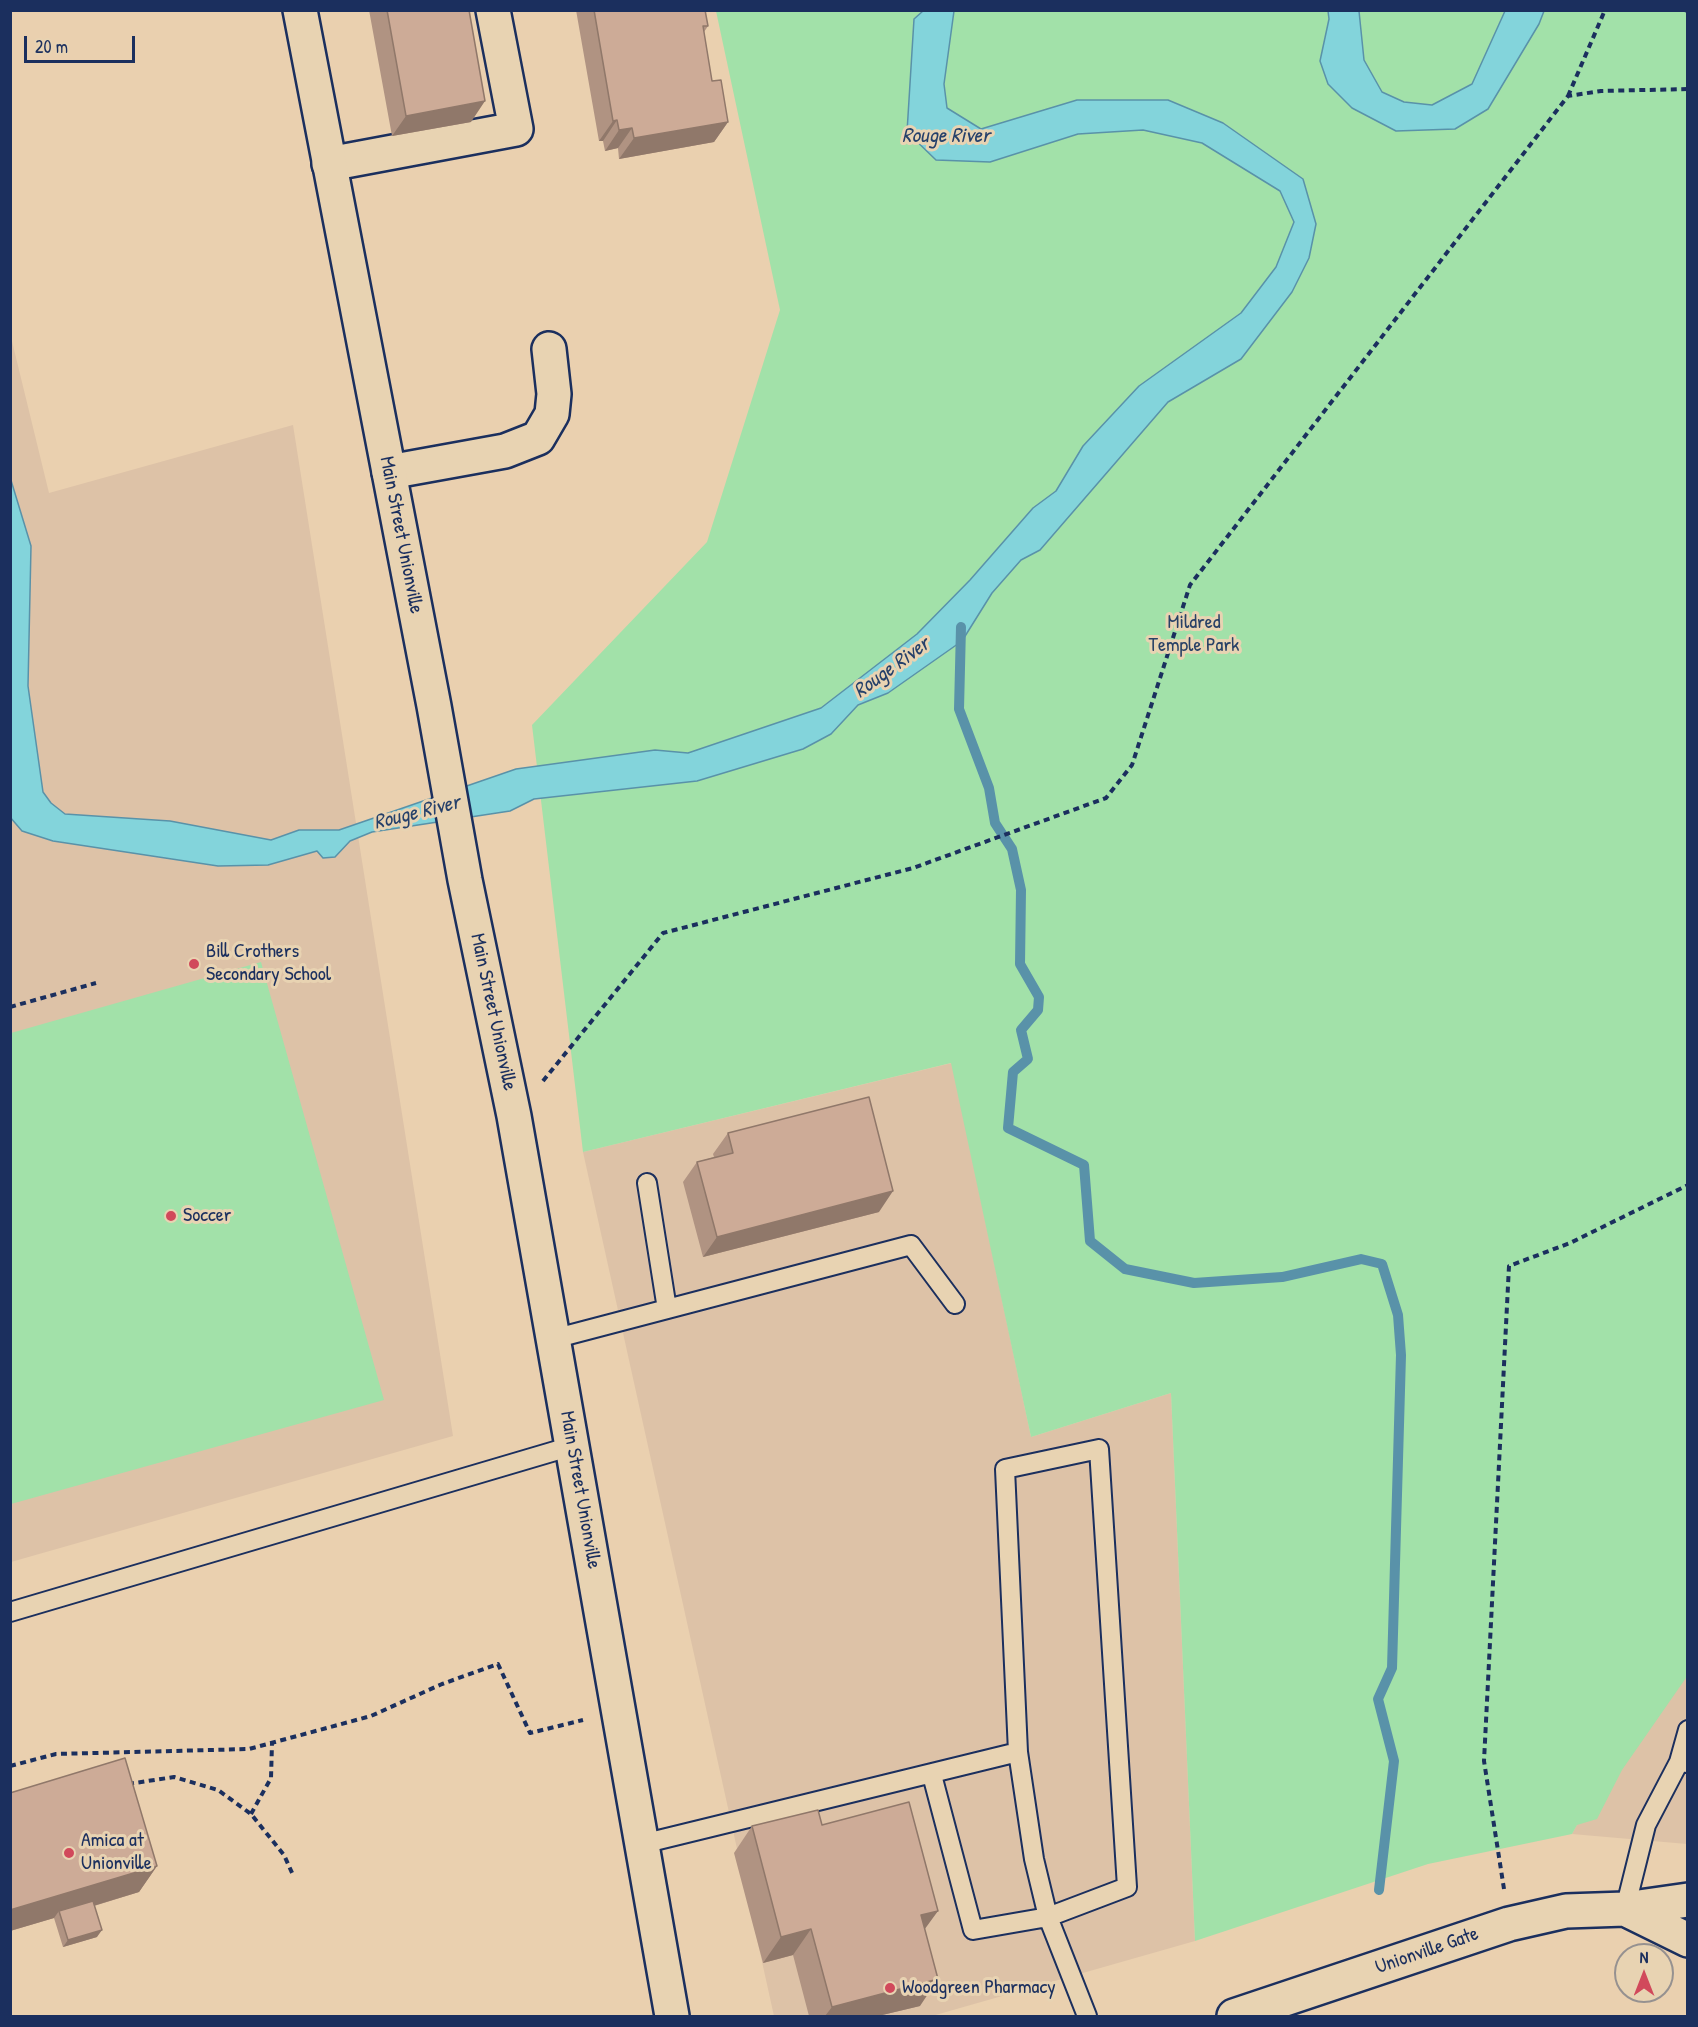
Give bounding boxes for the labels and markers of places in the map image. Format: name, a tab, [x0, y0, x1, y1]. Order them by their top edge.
place label: Bill Crothers Secondary School	[206, 940, 331, 987]
marker: Bill Crothers Secondary School	[187, 957, 201, 971]
place label: Soccer	[183, 1204, 231, 1228]
marker: Soccer	[164, 1209, 178, 1223]
place label: Amica at Unionville	[81, 1829, 152, 1876]
marker: Amica at Unionville	[62, 1846, 76, 1860]
place label: Woodgreen Pharmacy	[902, 1976, 1056, 2000]
marker: Woodgreen Pharmacy	[883, 1981, 897, 1995]

